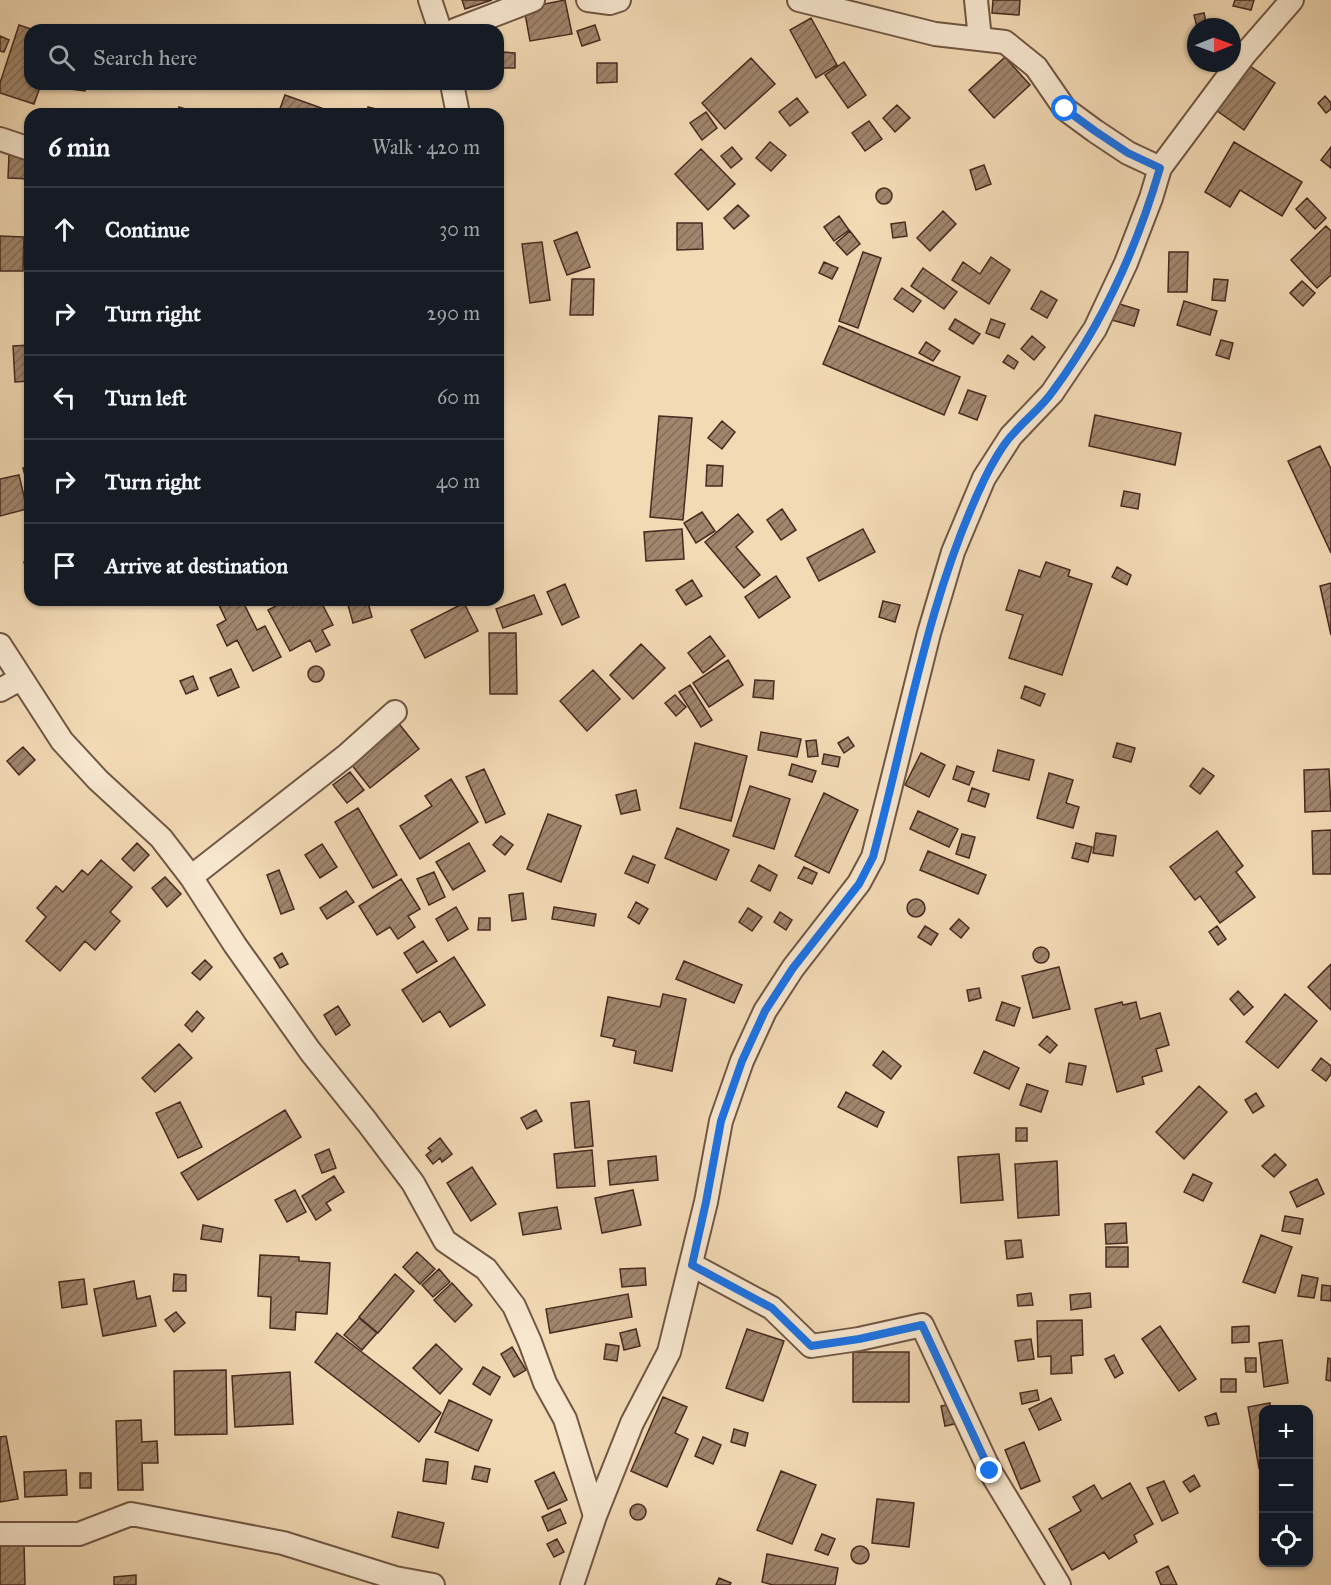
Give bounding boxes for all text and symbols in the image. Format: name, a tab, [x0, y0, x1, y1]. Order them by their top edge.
north arrow	[1187, 18, 1241, 72]
search box	[24, 24, 504, 90]
icon: search	[45, 41, 78, 74]
text: Search here	[93, 44, 197, 71]
route start	[1051, 95, 1077, 121]
text: 6 min	[48, 131, 110, 163]
text: Walk · 420 m	[372, 135, 480, 159]
icon: ahead	[48, 213, 81, 246]
text: Continue	[105, 216, 190, 243]
text: 30 m	[439, 217, 480, 241]
icon: right	[48, 297, 81, 330]
text: Turn right	[105, 300, 201, 327]
text: 290 m	[427, 301, 480, 325]
icon: left	[48, 381, 81, 414]
text: Turn left	[105, 384, 187, 411]
text: 60 m	[437, 385, 480, 409]
icon: right	[48, 465, 81, 498]
text: Turn right	[105, 468, 201, 495]
text: 40 m	[436, 469, 480, 493]
icon: arrive	[48, 549, 81, 582]
text: Arrive at destination	[105, 552, 288, 579]
map controls	[1259, 1405, 1313, 1567]
button: +	[1259, 1405, 1313, 1459]
route end	[976, 1457, 1002, 1483]
button: −	[1259, 1459, 1313, 1513]
button: locate	[1259, 1513, 1313, 1567]

